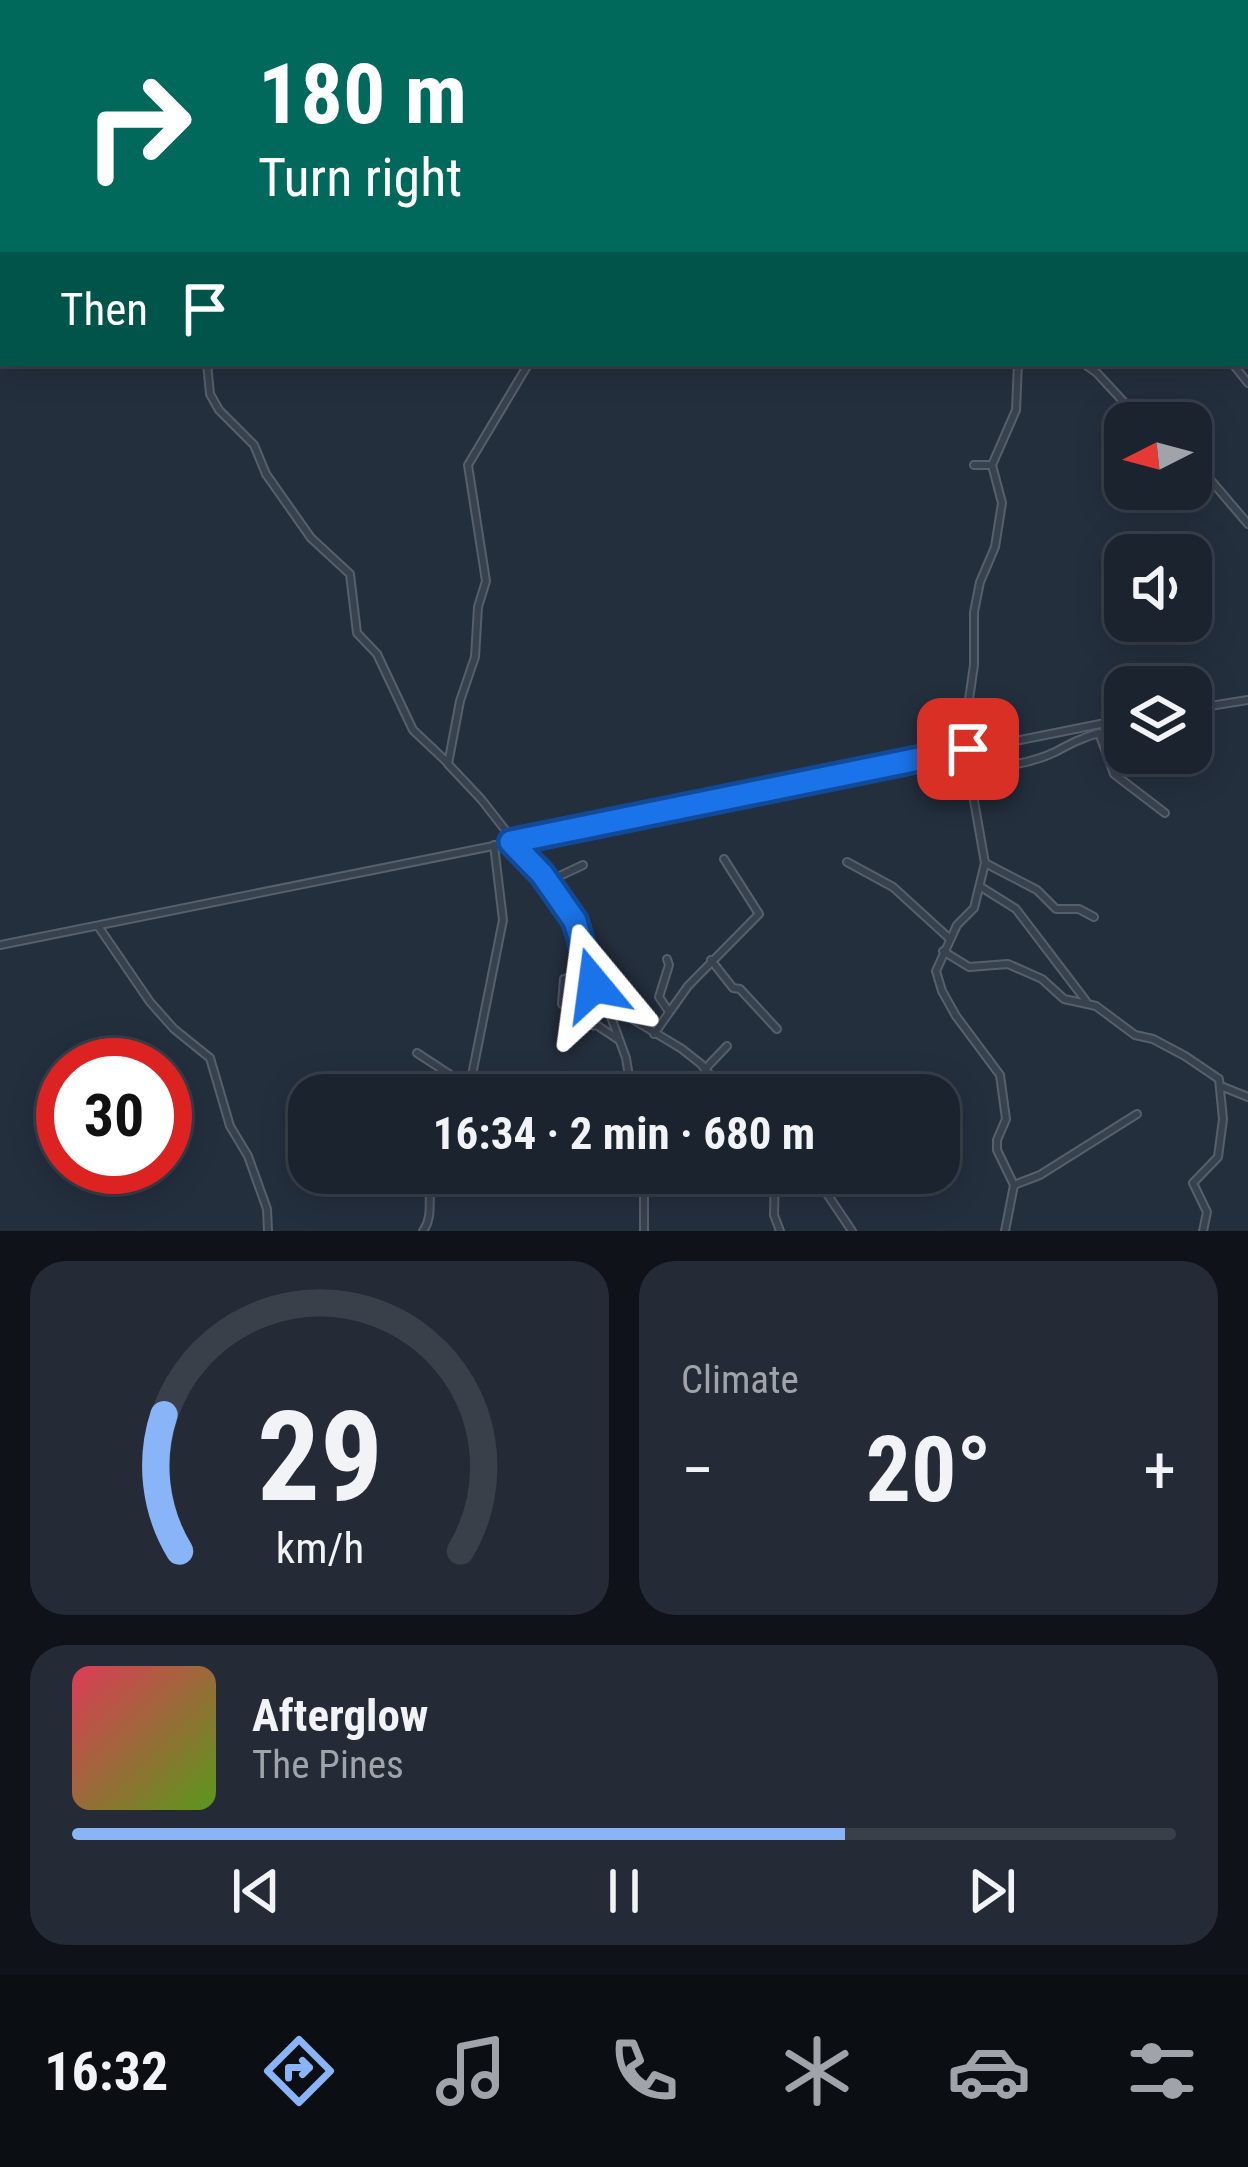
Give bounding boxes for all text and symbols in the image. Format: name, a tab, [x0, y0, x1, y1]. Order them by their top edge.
text: 180 m	[258, 45, 467, 144]
icon: right	[60, 48, 216, 204]
text: Turn right	[258, 146, 462, 209]
icon: arrive	[172, 276, 238, 342]
text: Then	[60, 283, 148, 336]
north arrow	[1104, 402, 1212, 510]
map controls	[1104, 402, 1212, 774]
button: sound	[1104, 534, 1212, 642]
button: layers	[1104, 666, 1212, 774]
pin	[917, 698, 1019, 800]
icon: arrive	[935, 716, 1001, 782]
position arrow	[531, 922, 657, 1048]
speed limit sign: 30	[36, 1038, 192, 1194]
text: 16:34 · 2 min · 680 m	[433, 1107, 815, 1160]
text: Climate	[681, 1357, 799, 1403]
text: 29	[256, 1384, 383, 1530]
text: 20°	[866, 1418, 992, 1523]
text: −	[681, 1432, 714, 1509]
text: +	[1143, 1432, 1176, 1509]
text: km/h	[275, 1523, 364, 1573]
text: Afterglow	[252, 1689, 428, 1742]
text: The Pines	[252, 1742, 404, 1788]
icon: previous	[223, 1858, 289, 1924]
icon: pause	[591, 1858, 657, 1924]
icon: next	[959, 1858, 1025, 1924]
icon: directions	[257, 2029, 341, 2113]
icon: music	[429, 2029, 513, 2113]
icon: phone	[602, 2029, 686, 2113]
icon: climate	[775, 2029, 859, 2113]
icon: car	[947, 2029, 1031, 2113]
icon: filters	[1120, 2029, 1204, 2113]
text: 16:32	[44, 2040, 168, 2103]

